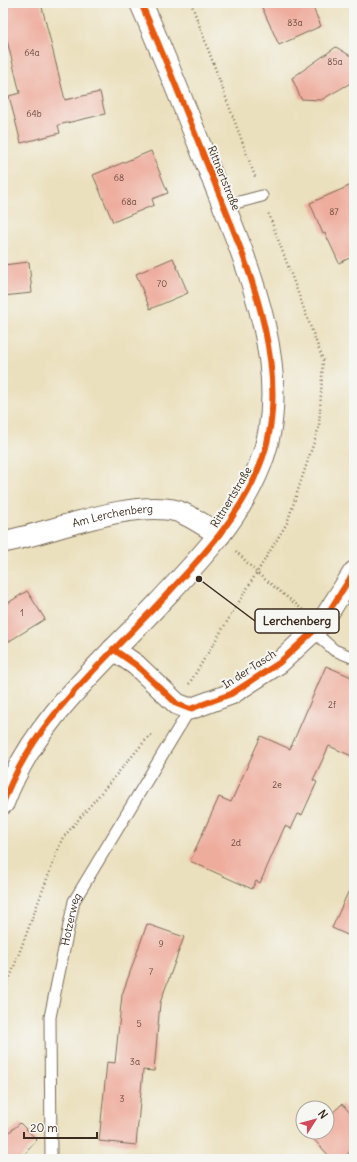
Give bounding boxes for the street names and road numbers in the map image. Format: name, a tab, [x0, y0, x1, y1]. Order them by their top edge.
street label: Rittnertstraße	[205, 144, 243, 213]
street label: Rittnertstraße	[207, 464, 255, 530]
street label: Am Lerchenberg	[71, 501, 153, 530]
street label: In der Tasch	[219, 646, 279, 692]
street label: Hotzerweg	[58, 890, 84, 947]

